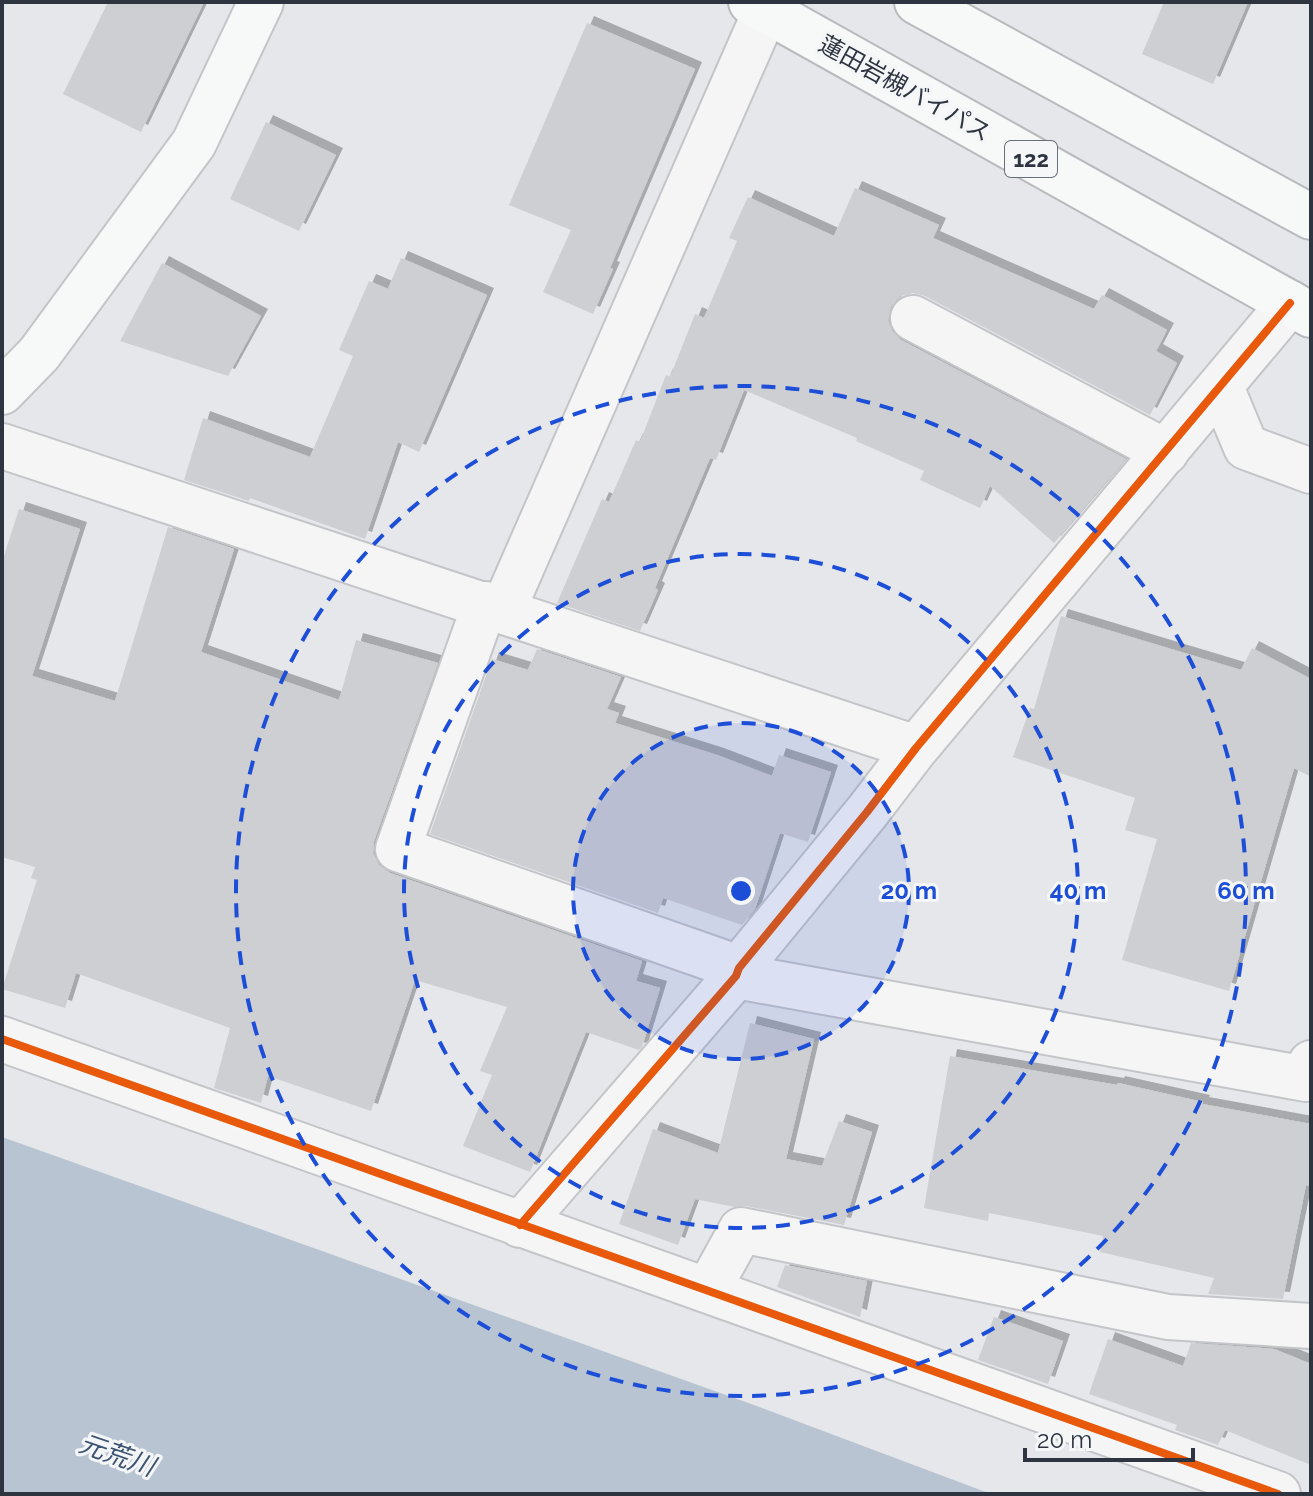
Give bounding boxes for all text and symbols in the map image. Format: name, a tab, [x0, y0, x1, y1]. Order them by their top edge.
street label: 蓮田岩槻バイパス	[814, 29, 996, 147]
road number: 122	[1005, 141, 1057, 177]
text: 20 m	[881, 876, 937, 905]
text: 40 m	[1050, 876, 1106, 905]
text: 60 m	[1217, 876, 1275, 905]
centre of rings	[727, 877, 755, 905]
scale bar	[1025, 1412, 1193, 1462]
text: 20 m	[1037, 1425, 1092, 1454]
water label: 元荒川	[75, 1428, 162, 1483]

